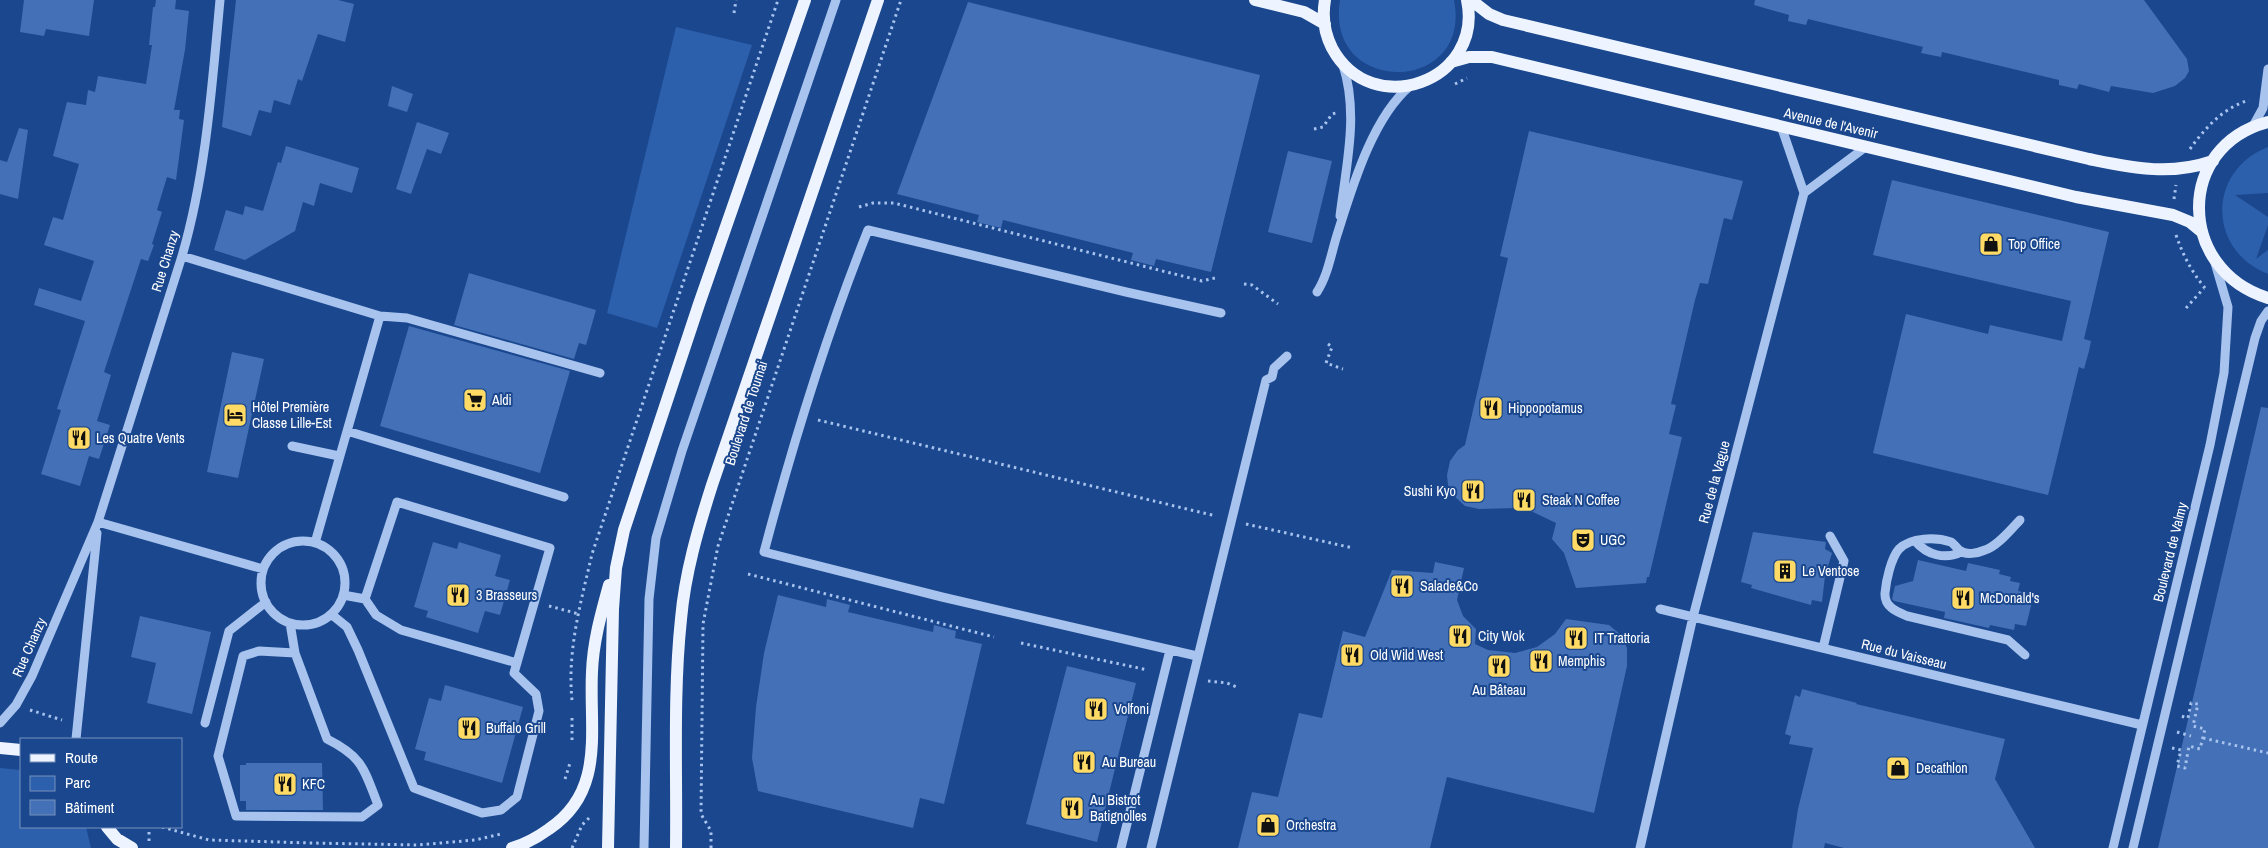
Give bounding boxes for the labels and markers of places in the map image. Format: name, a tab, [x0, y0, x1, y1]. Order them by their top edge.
shop icon: Top Office	[1978, 231, 2004, 257]
place label: Top Office	[2008, 235, 2060, 253]
supermarket icon: Aldi	[462, 387, 488, 413]
place label: Aldi	[491, 391, 512, 409]
restaurant icon: Hippopotamus	[1478, 395, 1504, 421]
place label: Hôtel Première Classe Lille-Est	[252, 398, 332, 432]
place label: Hippopotamus	[1508, 399, 1583, 417]
hotel icon: Hôtel Première Classe Lille-Est	[222, 402, 248, 428]
restaurant icon: Les Quatre Vents	[66, 425, 92, 451]
place label: Les Quatre Vents	[96, 429, 185, 447]
restaurant icon: Sushi Kyo	[1460, 478, 1486, 504]
place label: Sushi Kyo	[1404, 482, 1456, 500]
restaurant icon: Steak N Coffee	[1511, 487, 1537, 513]
place label: Steak N Coffee	[1542, 491, 1620, 509]
theatre icon: UGC	[1570, 527, 1596, 553]
place label: UGC	[1600, 531, 1626, 549]
building icon: Le Ventose	[1772, 558, 1798, 584]
place label: Le Ventose	[1802, 562, 1859, 580]
restaurant icon: Salade&Co	[1389, 573, 1415, 599]
place label: Salade&Co	[1420, 577, 1478, 595]
restaurant icon: 3 Brasseurs	[445, 582, 471, 608]
restaurant icon: McDonald's	[1950, 585, 1976, 611]
place label: 3 Brasseurs	[476, 586, 538, 604]
place label: McDonald's	[1980, 589, 2040, 607]
restaurant icon: City Wok	[1447, 623, 1473, 649]
restaurant icon: IT Trattoria	[1563, 625, 1589, 651]
place label: City Wok	[1478, 627, 1525, 645]
place label: IT Trattoria	[1594, 629, 1651, 647]
restaurant icon: Old Wild West	[1339, 642, 1365, 668]
place label: Old Wild West	[1370, 646, 1443, 664]
restaurant icon: Memphis	[1528, 648, 1554, 674]
place label: Memphis	[1558, 652, 1605, 670]
restaurant icon: Au Bâteau	[1486, 653, 1512, 679]
place label: Au Bâteau	[1471, 681, 1526, 699]
restaurant icon: Volfoni	[1083, 696, 1109, 722]
place label: Volfoni	[1114, 700, 1149, 718]
restaurant icon: Buffalo Grill	[456, 715, 482, 741]
place label: Buffalo Grill	[486, 719, 546, 737]
restaurant icon: Au Bureau	[1071, 749, 1097, 775]
place label: Au Bureau	[1101, 753, 1156, 771]
shop icon: Decathlon	[1885, 755, 1911, 781]
place label: Decathlon	[1916, 759, 1968, 777]
restaurant icon: KFC	[272, 771, 298, 797]
place label: KFC	[302, 775, 325, 793]
place label: Au Bistrot Batignolles	[1089, 791, 1147, 825]
restaurant icon: Au Bistrot Batignolles	[1059, 795, 1085, 821]
shop icon: Orchestra	[1255, 812, 1281, 838]
place label: Orchestra	[1286, 816, 1337, 834]

